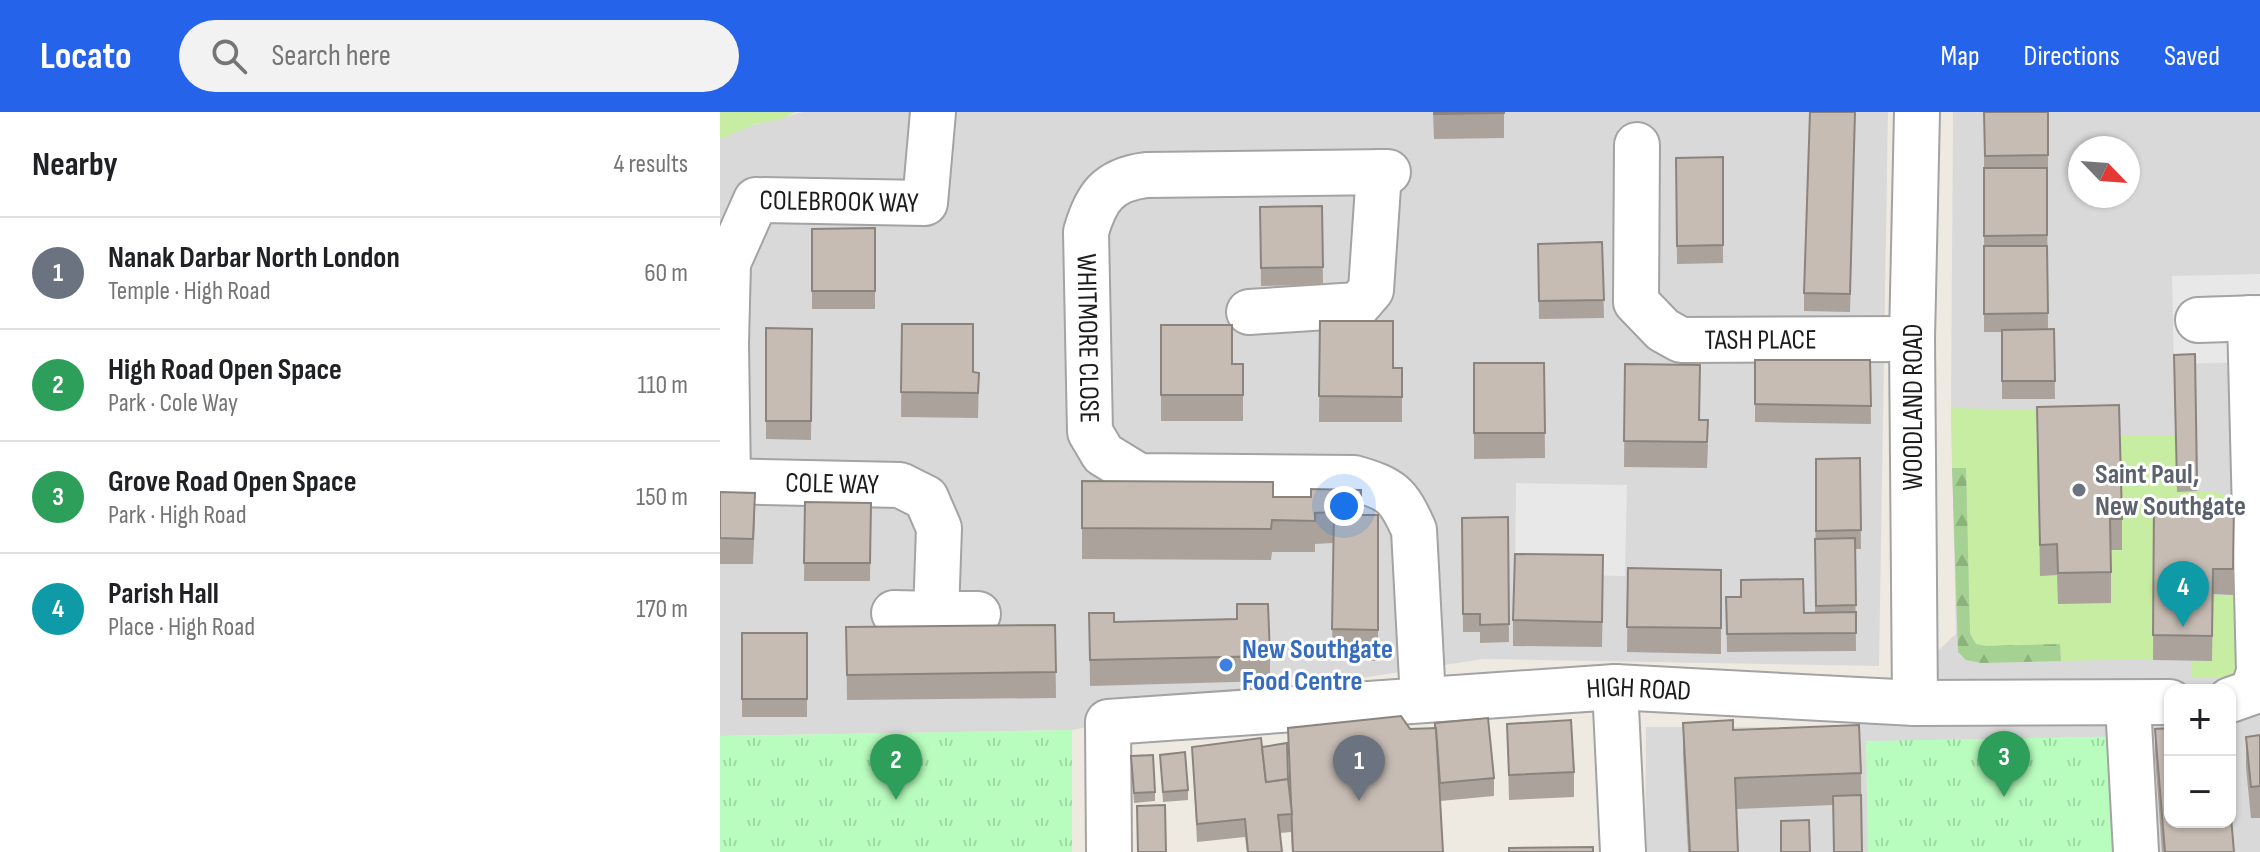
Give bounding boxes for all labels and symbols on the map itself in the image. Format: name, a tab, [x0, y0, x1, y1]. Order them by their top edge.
north arrow	[2068, 136, 2140, 208]
street label: COLEBROOK WAY	[759, 184, 919, 219]
street label: WHITMORE CLOSE	[1070, 253, 1106, 424]
street label: TASH PLACE	[1704, 323, 1817, 356]
street label: WOODLAND ROAD	[1897, 324, 1930, 490]
place label: Saint Paul, New Southgate	[2095, 458, 2246, 523]
street label: COLE WAY	[785, 466, 879, 501]
marker: Saint Paul, New Southgate	[2070, 481, 2088, 499]
your location	[1324, 486, 1364, 526]
pin: 4	[2157, 561, 2209, 627]
place label: New Southgate Food Centre	[1242, 633, 1393, 698]
marker: New Southgate Food Centre	[1217, 656, 1235, 674]
street label: HIGH ROAD	[1585, 670, 1692, 708]
pin: 3	[1978, 731, 2030, 797]
pin: 2	[870, 734, 922, 800]
pin: 1	[1333, 735, 1385, 801]

